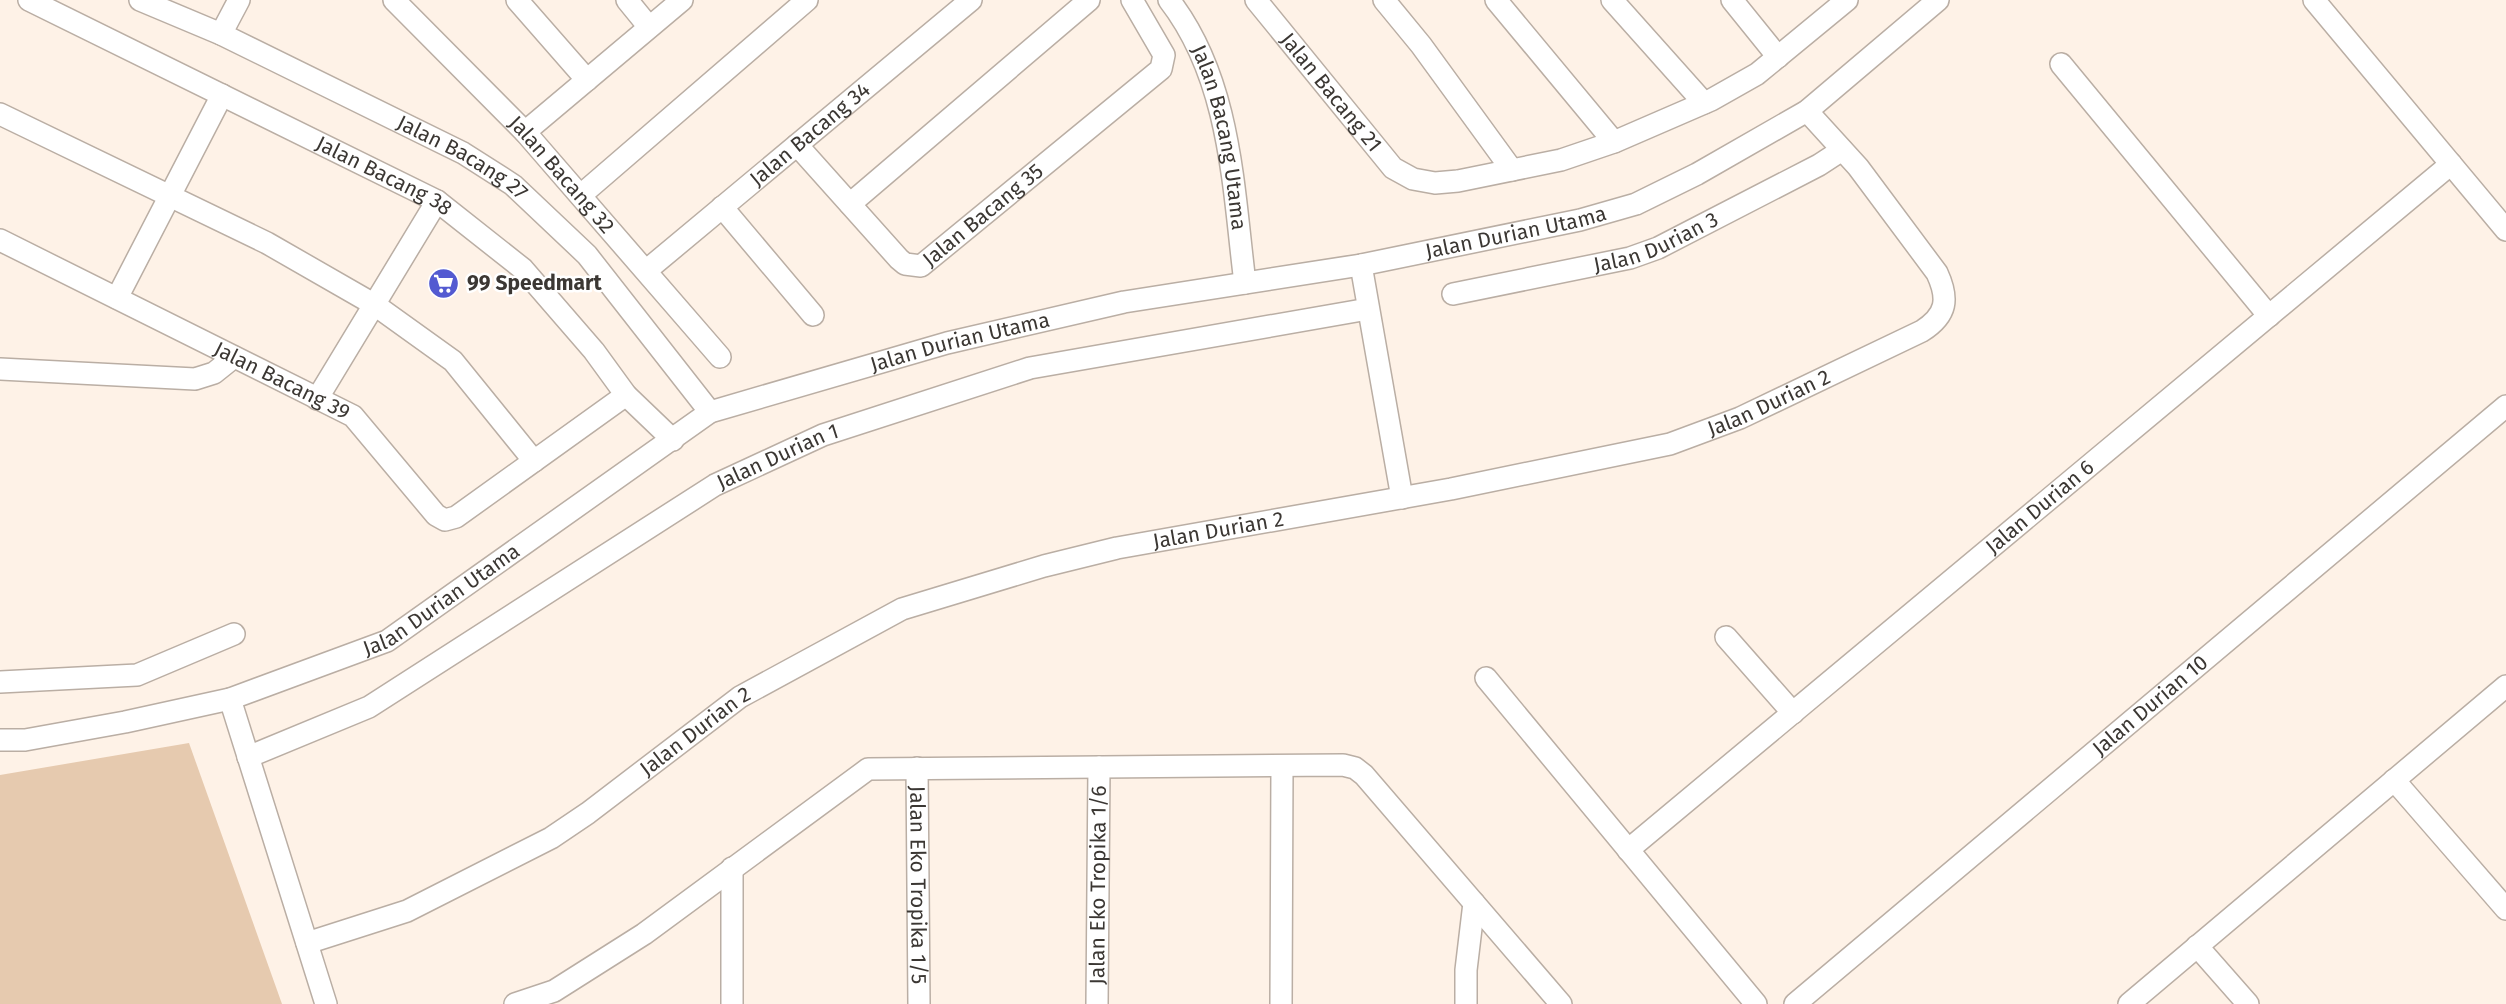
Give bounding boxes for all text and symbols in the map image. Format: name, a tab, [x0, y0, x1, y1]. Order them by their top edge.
street label: Jalan Bacang 21	[1275, 27, 1388, 157]
street label: Jalan Bacang Utama	[1186, 41, 1252, 232]
street label: Jalan Bacang 34	[744, 77, 875, 192]
street label: Jalan Bacang 27	[393, 110, 533, 205]
street label: Jalan Bacang 32	[503, 110, 620, 239]
street label: Jalan Bacang 38	[311, 130, 458, 221]
street label: Jalan Bacang 35	[917, 158, 1048, 272]
street label: Jalan Durian Utama	[1423, 200, 1609, 264]
street label: Jalan Durian 3	[1591, 206, 1723, 278]
supermarket icon: 99 Speedmart	[427, 266, 461, 300]
place label: 99 Speedmart	[467, 270, 603, 296]
street label: Jalan Durian Utama	[867, 307, 1052, 378]
street label: Jalan Bacang 39	[210, 336, 354, 425]
street label: Jalan Durian 2	[1704, 364, 1835, 442]
street label: Jalan Durian 1	[713, 418, 842, 495]
street label: Jalan Durian 6	[1980, 454, 2099, 559]
street label: Jalan Durian 2	[1151, 506, 1286, 554]
street label: Jalan Durian Utama	[359, 538, 525, 662]
street label: Jalan Durian 10	[2087, 649, 2213, 761]
street label: Jalan Durian 2	[635, 681, 755, 782]
street label: Jalan Eko Tropika 1/6	[1084, 785, 1112, 985]
street label: Jalan Eko Tropika 1/5	[904, 786, 932, 984]

